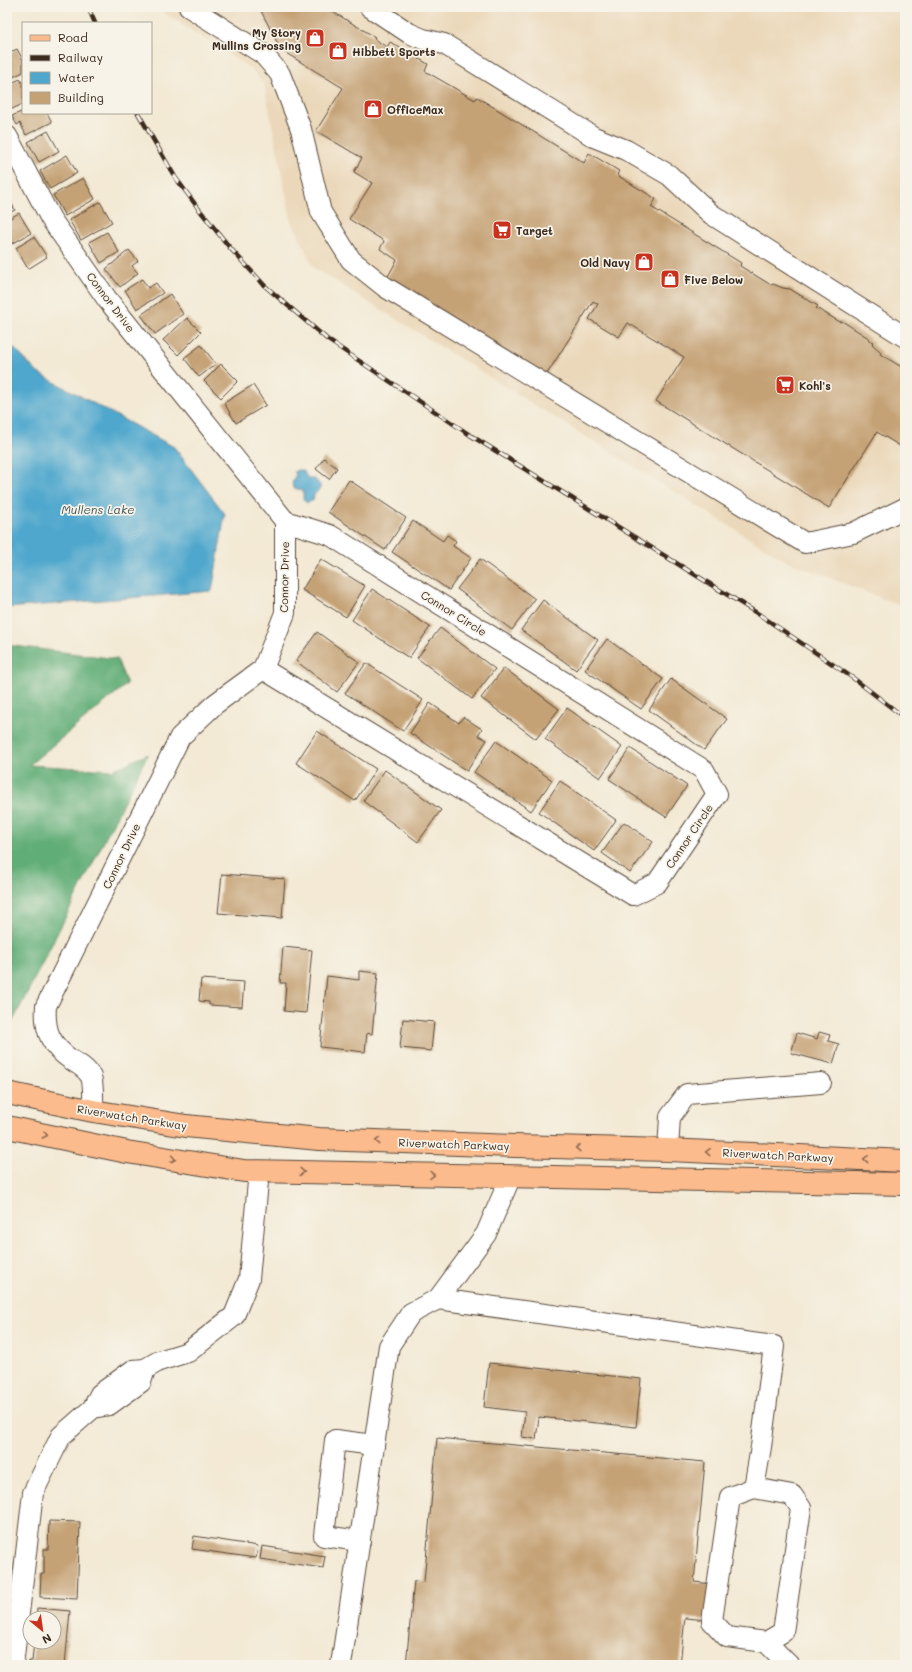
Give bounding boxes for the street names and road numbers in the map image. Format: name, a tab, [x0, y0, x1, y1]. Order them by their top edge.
street label: Connor Drive	[84, 269, 139, 335]
street label: Connor Drive	[276, 541, 292, 613]
street label: Connor Circle	[418, 587, 490, 639]
street label: Connor Circle	[662, 801, 716, 871]
street label: Connor Drive	[99, 821, 143, 891]
street label: Riverwatch Parkway	[76, 1101, 188, 1133]
street label: Riverwatch Parkway	[398, 1135, 510, 1153]
street label: Riverwatch Parkway	[722, 1145, 834, 1165]

